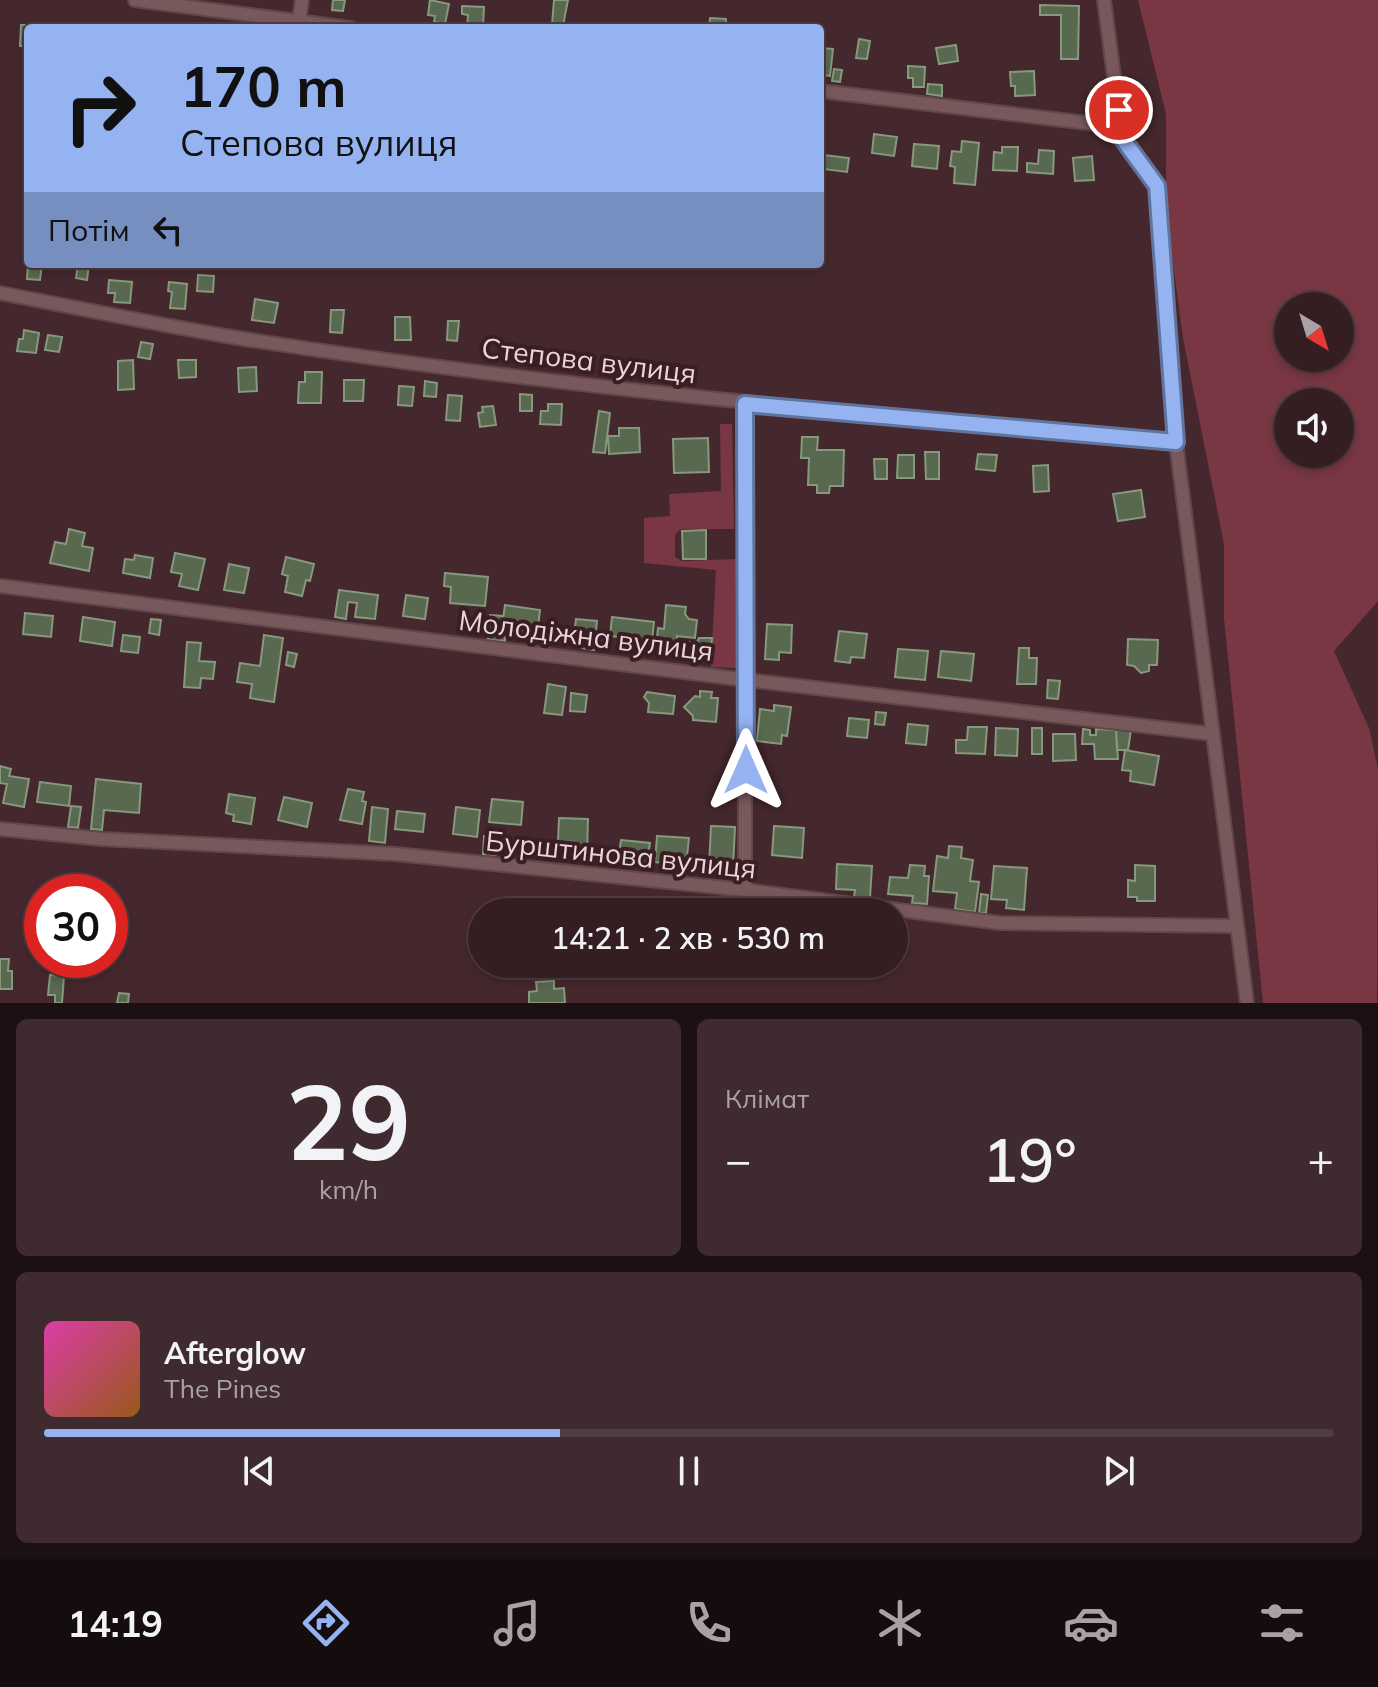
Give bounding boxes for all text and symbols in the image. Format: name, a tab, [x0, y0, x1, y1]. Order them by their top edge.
text: 170 m	[180, 51, 347, 121]
icon: right	[48, 56, 152, 160]
pin	[1085, 76, 1153, 144]
icon: arrive	[1097, 88, 1141, 132]
text: Степова вулиця	[180, 120, 457, 165]
icon: left	[146, 208, 190, 252]
text: Потім	[48, 211, 130, 249]
north arrow	[1274, 292, 1354, 372]
map controls	[1274, 292, 1354, 468]
street label: Степова вулиця	[480, 329, 698, 391]
button: sound	[1274, 388, 1354, 468]
street label: Молодіжна вулиця	[457, 602, 715, 668]
position arrow	[704, 728, 788, 812]
street label: Бурштинова вулиця	[484, 822, 758, 886]
speed limit sign: 30	[24, 874, 128, 978]
text: 14:21 · 2 хв · 530 m	[551, 919, 825, 957]
text: 29	[286, 1055, 411, 1186]
text: Клімат	[725, 1082, 809, 1115]
text: 19°	[982, 1122, 1077, 1197]
text: −	[725, 1132, 751, 1187]
text: +	[1308, 1132, 1334, 1187]
text: km/h	[319, 1173, 378, 1206]
text: Afterglow	[164, 1334, 306, 1372]
text: The Pines	[164, 1372, 281, 1405]
icon: previous	[237, 1449, 281, 1493]
icon: pause	[667, 1449, 711, 1493]
icon: next	[1097, 1449, 1141, 1493]
icon: directions	[298, 1595, 354, 1651]
icon: music	[489, 1595, 545, 1651]
icon: phone	[681, 1595, 737, 1651]
icon: climate	[872, 1595, 928, 1651]
icon: car	[1063, 1595, 1119, 1651]
icon: filters	[1254, 1595, 1310, 1651]
text: 14:19	[68, 1601, 163, 1646]

